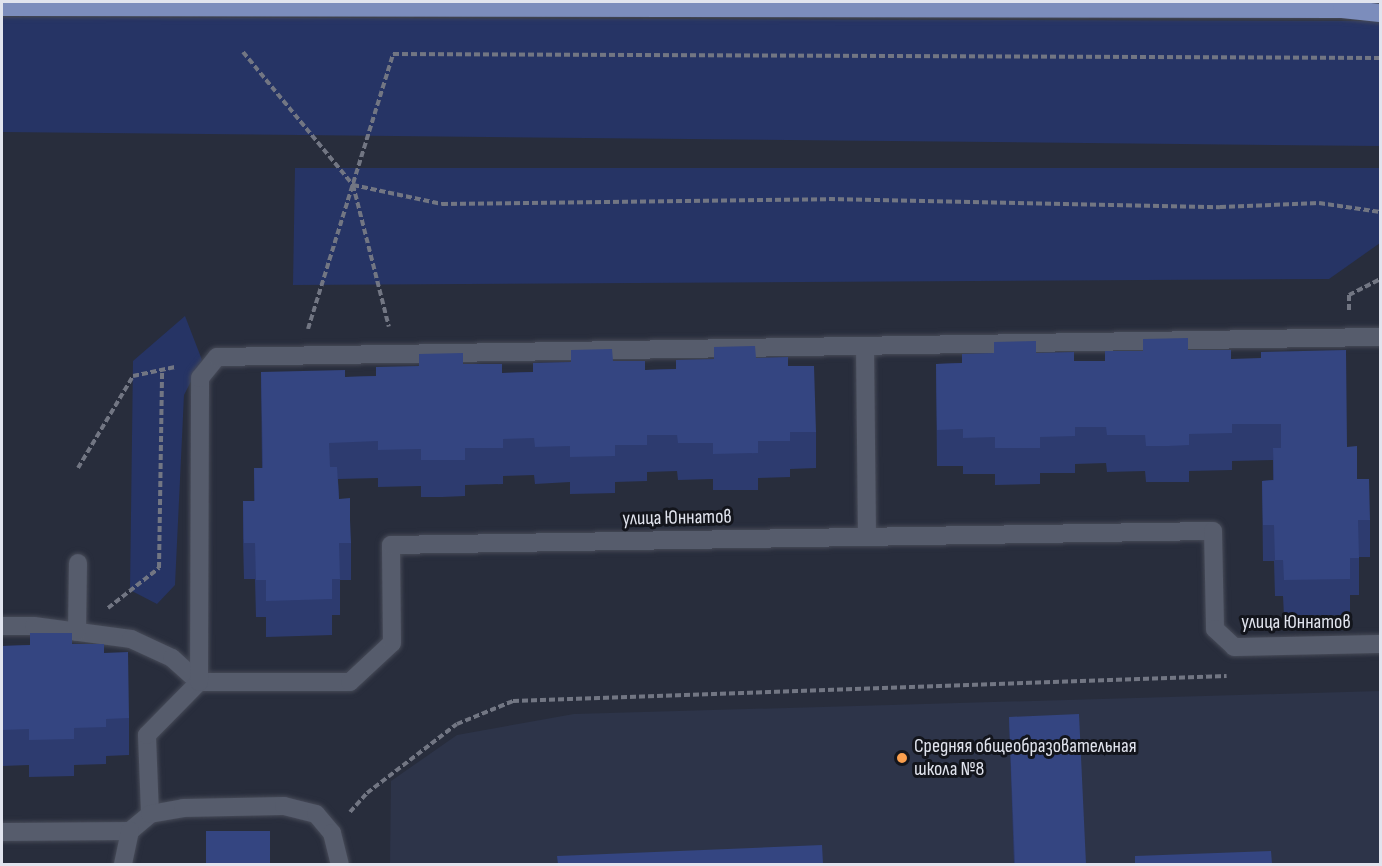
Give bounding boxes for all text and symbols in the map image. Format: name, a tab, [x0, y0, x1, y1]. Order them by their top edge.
street label: улица Юннатов	[622, 505, 732, 531]
street label: улица Юннатов	[1241, 610, 1351, 634]
place label: Средняя общеобразовательная школа №8	[914, 734, 1136, 781]
marker: Средняя общеобразовательная школа №8	[895, 751, 909, 765]

